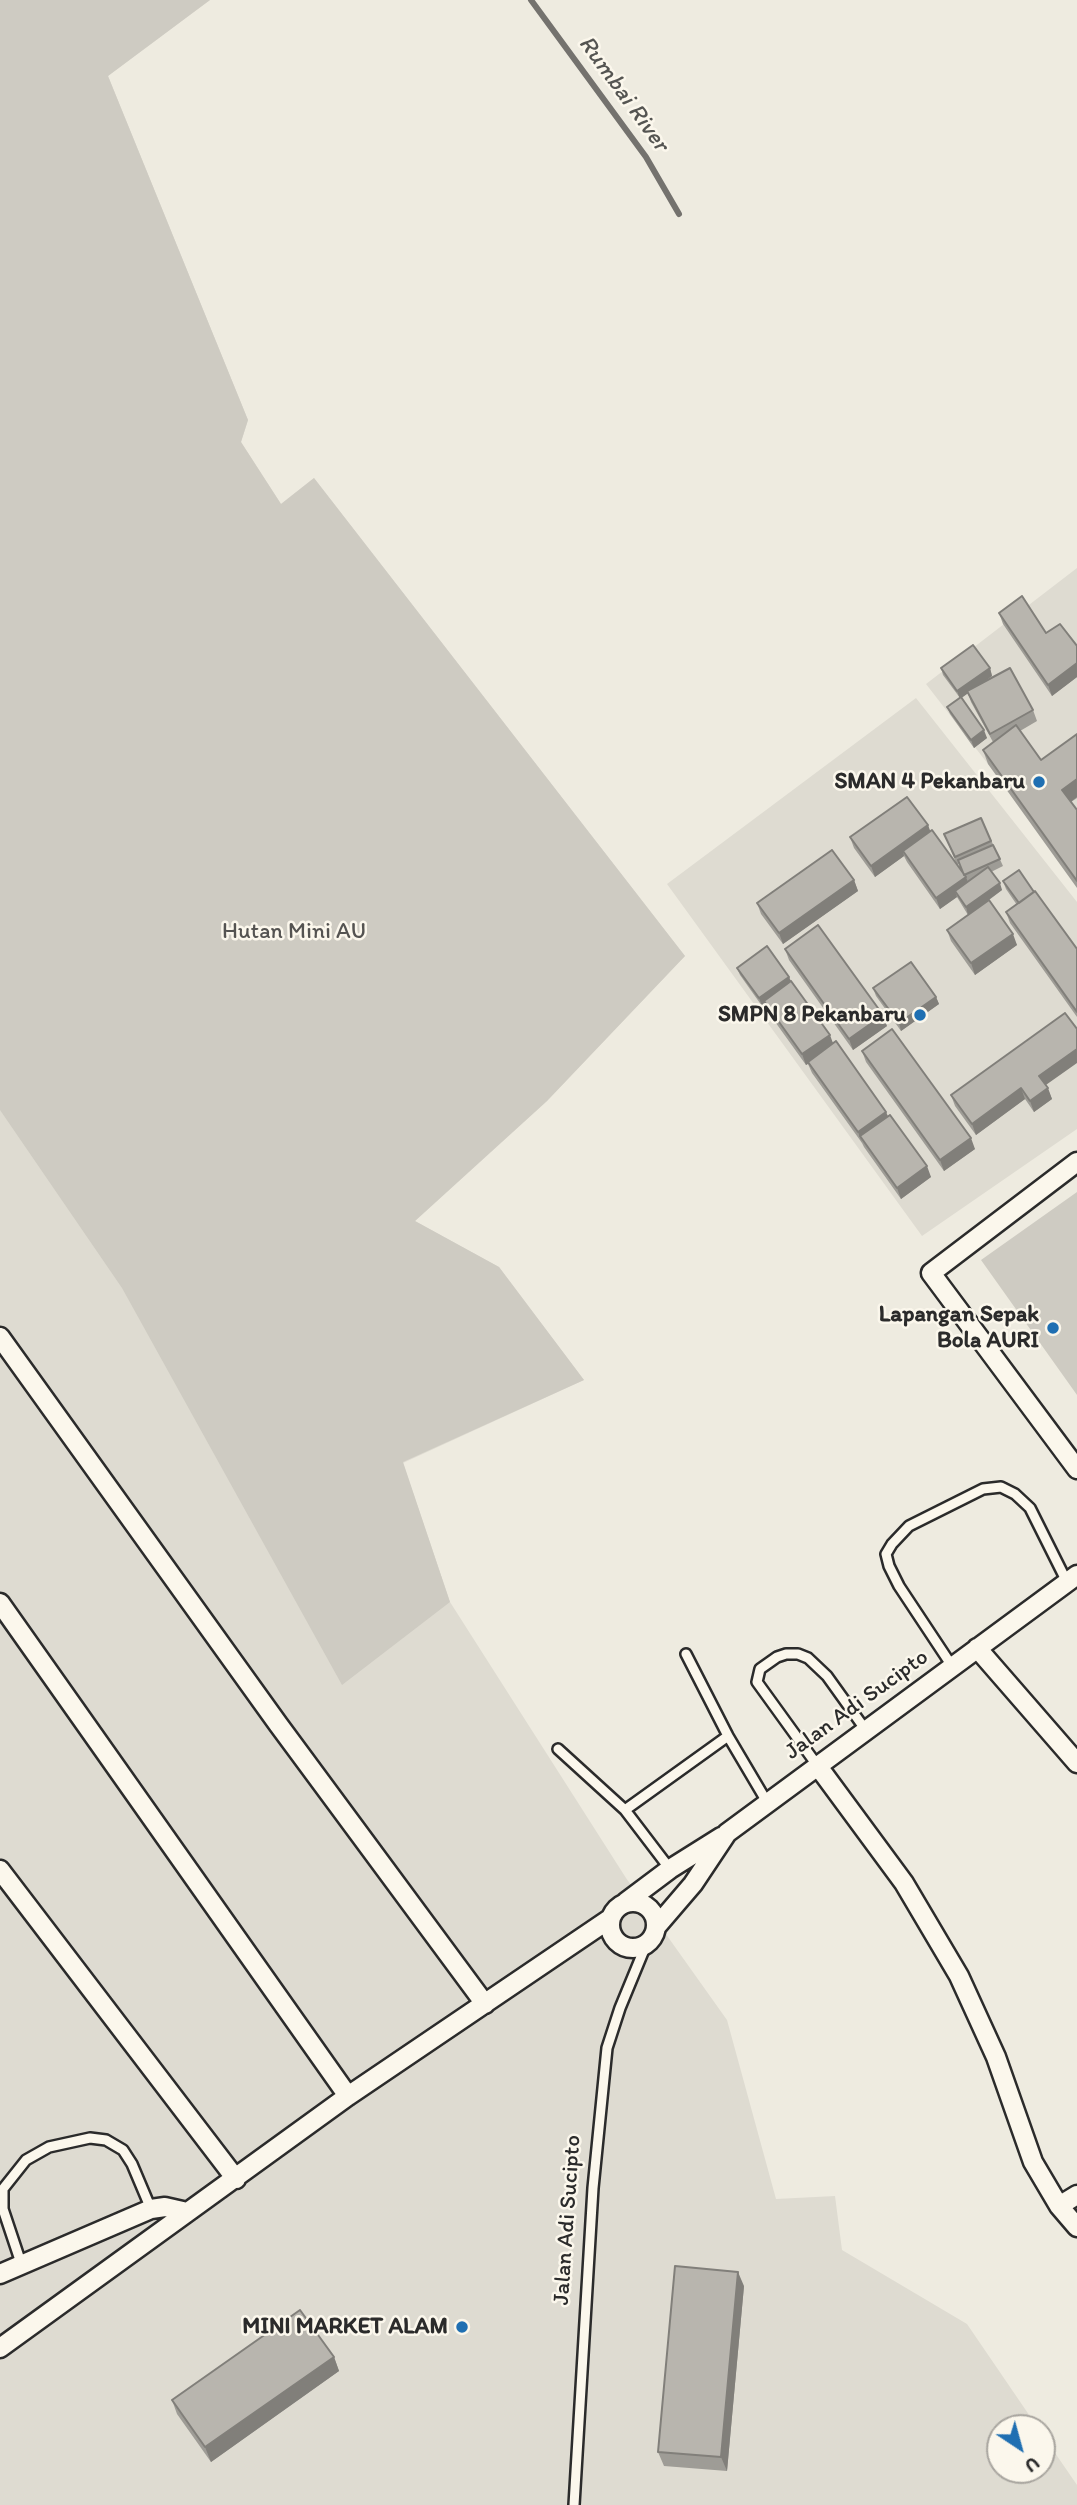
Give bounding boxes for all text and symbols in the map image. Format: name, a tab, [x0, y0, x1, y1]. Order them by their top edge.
water label: Rumbai River	[571, 31, 675, 157]
place label: SMAN 4 Pekanbaru	[834, 768, 1025, 796]
marker: SMAN 4 Pekanbaru	[1031, 774, 1047, 790]
park label: Hutan Mini AU	[222, 918, 366, 946]
place label: SMPN 8 Pekanbaru	[718, 1001, 906, 1029]
marker: SMPN 8 Pekanbaru	[912, 1007, 928, 1023]
place label: Lapangan Sepak Bola AURI	[879, 1301, 1039, 1355]
marker: Lapangan Sepak Bola AURI	[1045, 1320, 1061, 1336]
street label: Jalan Adi Sucipto	[780, 1644, 934, 1766]
street label: Jalan Adi Sucipto	[548, 2134, 588, 2306]
place label: MINI MARKET ALAM	[242, 2313, 448, 2341]
marker: MINI MARKET ALAM	[454, 2319, 470, 2335]
north arrow	[986, 2414, 1056, 2484]
text: U	[1021, 2452, 1044, 2478]

